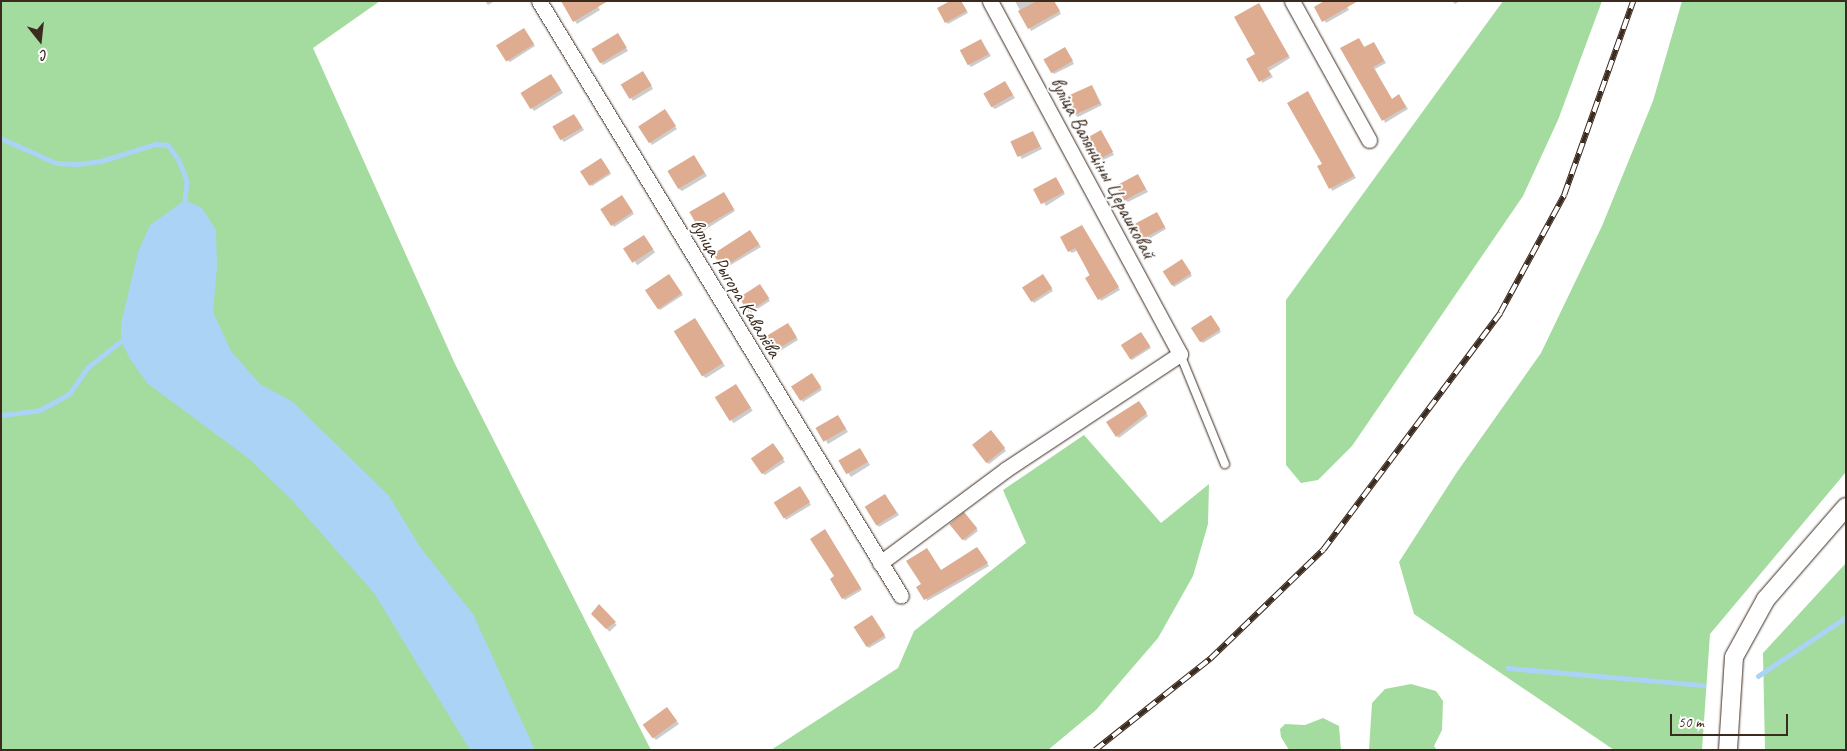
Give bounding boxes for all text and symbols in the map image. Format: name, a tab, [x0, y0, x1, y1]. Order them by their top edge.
north arrow	[15, 15, 65, 65]
text: С	[39, 46, 50, 64]
street label: вуліца Валянціны Церашковай	[1045, 72, 1161, 264]
street label: вуліца Рыгора Кавалёва	[686, 215, 786, 361]
scale bar	[1672, 704, 1790, 736]
text: 50 m	[1678, 713, 1704, 732]

